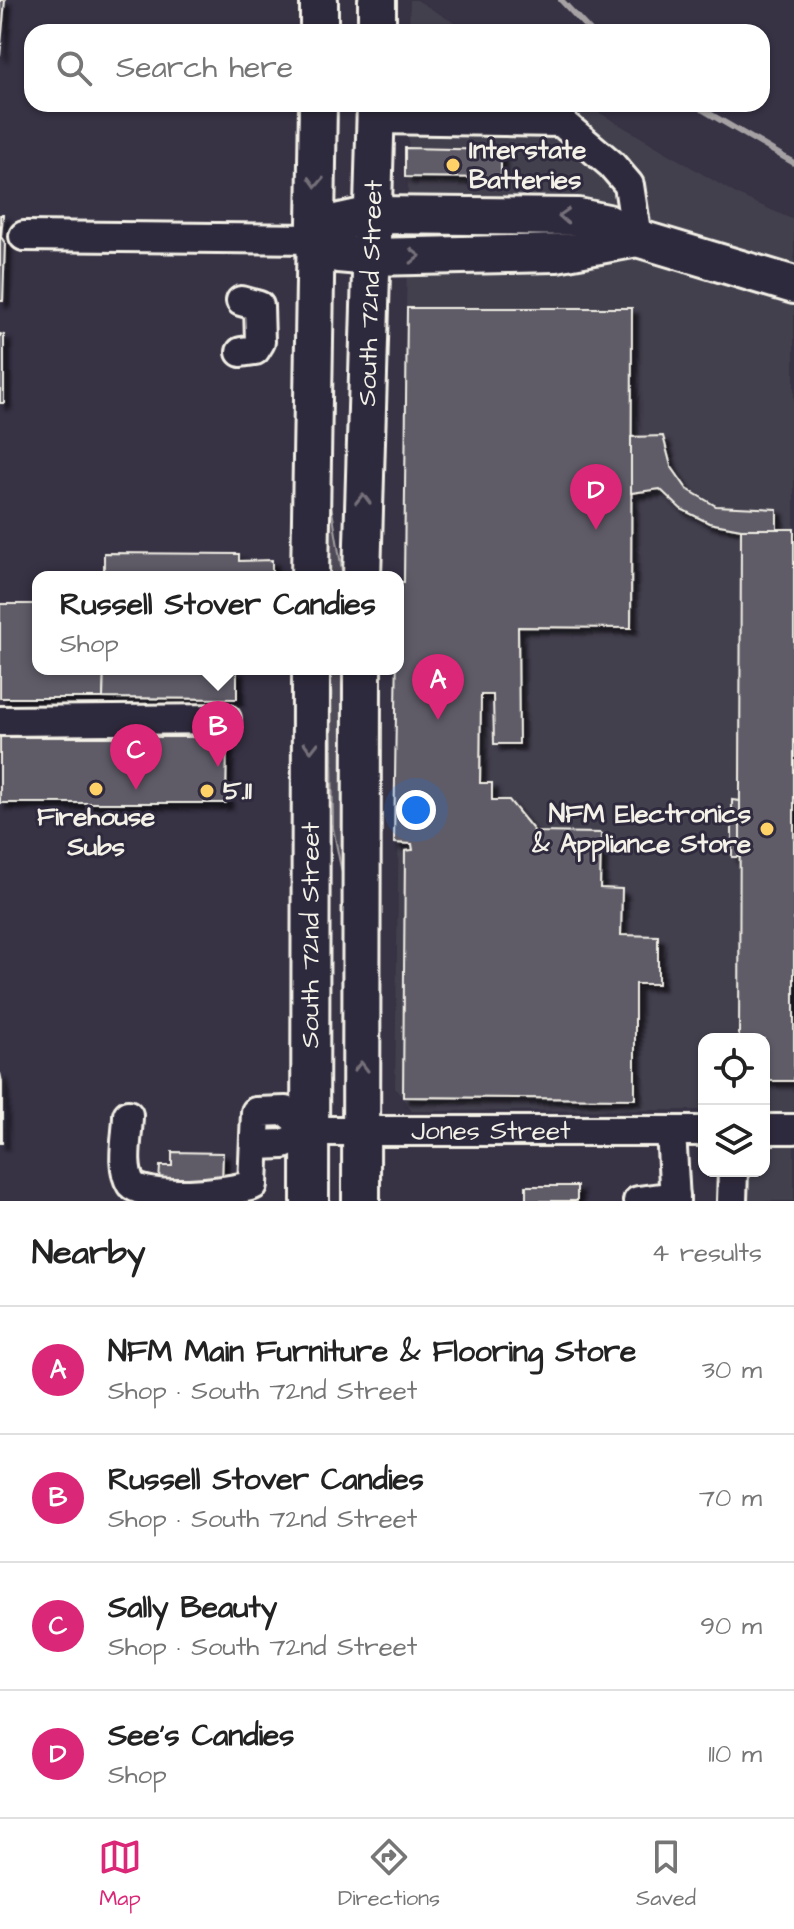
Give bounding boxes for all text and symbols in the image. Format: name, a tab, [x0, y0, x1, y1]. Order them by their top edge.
search box	[24, 24, 770, 112]
icon: search	[52, 46, 96, 90]
text: Search here	[116, 47, 293, 89]
place label: Interstate Batteries	[469, 132, 586, 198]
marker: Interstate Batteries	[444, 156, 462, 174]
one-way arrow	[308, 176, 325, 189]
street label: South 72nd Street	[349, 179, 392, 407]
one-way arrow	[557, 208, 570, 225]
one-way arrow	[409, 247, 422, 265]
pin: D	[570, 464, 622, 530]
one-way arrow	[354, 492, 372, 505]
popup	[32, 571, 404, 675]
text: Russell Stover Candies	[60, 584, 376, 626]
text: Shop	[60, 626, 119, 662]
pin: A	[412, 654, 464, 720]
pin: B	[192, 701, 244, 767]
pin: C	[110, 724, 162, 790]
one-way arrow	[302, 741, 320, 754]
place label: 5.11	[223, 773, 252, 809]
marker: Firehouse Subs	[87, 780, 105, 798]
marker: 5.11	[198, 782, 216, 800]
your location	[396, 790, 436, 830]
place label: NFM Electronics & Appliance Store	[531, 796, 751, 862]
place label: Firehouse Subs	[37, 799, 155, 865]
marker: NFM Electronics & Appliance Store	[758, 820, 776, 838]
street label: South 72nd Street	[292, 821, 329, 1048]
map controls	[698, 1033, 770, 1177]
button: locate	[698, 1033, 770, 1105]
one-way arrow	[352, 1060, 370, 1073]
button: layers	[698, 1105, 770, 1177]
street label: Jones Street	[411, 1113, 571, 1149]
text: Nearby	[32, 1229, 146, 1277]
text: 4 results	[652, 1235, 762, 1271]
text: NFM Main Furniture & Flooring Store	[108, 1331, 636, 1373]
text: A	[50, 1352, 66, 1388]
text: 30 m	[702, 1352, 762, 1388]
text: Shop · South 72nd Street	[108, 1373, 417, 1409]
text: Russell Stover Candies	[108, 1459, 424, 1501]
text: B	[49, 1480, 67, 1516]
text: 70 m	[699, 1480, 762, 1516]
text: Shop · South 72nd Street	[108, 1501, 417, 1537]
text: Sally Beauty	[108, 1587, 277, 1629]
text: C	[49, 1608, 67, 1644]
text: 90 m	[700, 1608, 762, 1644]
text: Shop · South 72nd Street	[108, 1629, 417, 1665]
text: See's Candies	[108, 1715, 294, 1757]
text: D	[50, 1736, 66, 1772]
text: 110 m	[708, 1736, 762, 1772]
text: Shop	[108, 1757, 167, 1793]
tab: Map	[98, 1835, 142, 1914]
tab: Directions	[338, 1835, 440, 1914]
tab: Saved	[636, 1835, 696, 1914]

